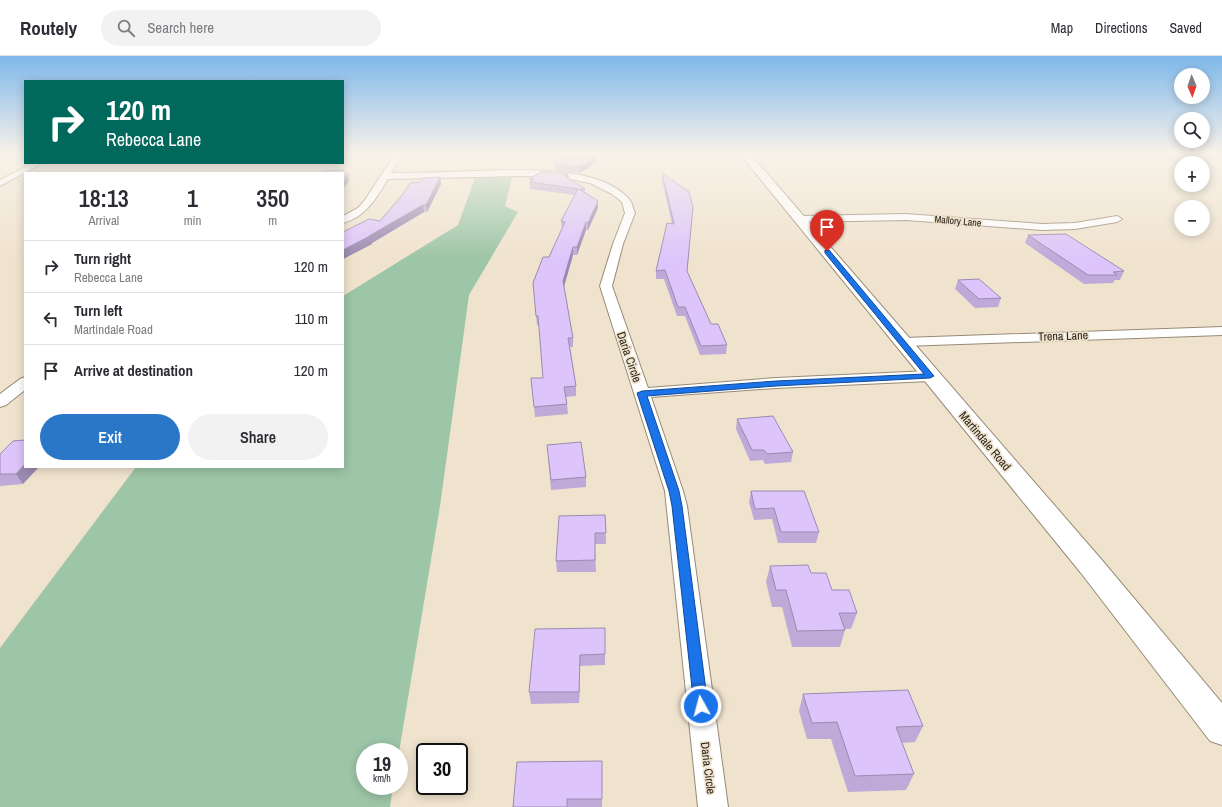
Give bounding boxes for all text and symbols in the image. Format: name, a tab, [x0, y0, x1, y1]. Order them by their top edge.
search box	[101, 10, 381, 46]
text: Routely	[20, 15, 77, 41]
icon: search	[115, 17, 137, 39]
text: Search here	[147, 17, 214, 38]
text: Map	[1051, 19, 1073, 37]
text: Directions	[1095, 19, 1147, 37]
text: Saved	[1169, 19, 1202, 37]
north arrow	[1174, 68, 1210, 104]
map controls	[1174, 68, 1210, 236]
text: 120 m	[106, 91, 171, 129]
icon: right	[40, 96, 92, 148]
button: search	[1174, 112, 1210, 148]
text: Rebecca Lane	[106, 127, 201, 152]
button: +	[1174, 156, 1210, 192]
text: 18:13	[79, 182, 129, 214]
text: 1	[187, 182, 198, 214]
text: 350	[256, 182, 289, 214]
button: −	[1174, 200, 1210, 236]
pin	[810, 210, 844, 251]
text: Arrival	[88, 212, 119, 229]
text: min	[184, 212, 201, 229]
text: m	[268, 212, 277, 229]
street label: Mallory Lane	[934, 212, 982, 230]
icon: arrive	[816, 216, 838, 238]
text: Turn right	[74, 248, 131, 269]
icon: right	[40, 256, 62, 278]
text: 120 m	[294, 256, 328, 277]
text: Rebecca Lane	[74, 269, 143, 286]
text: Turn left	[74, 300, 122, 321]
icon: left	[40, 308, 62, 330]
text: 110 m	[295, 308, 328, 329]
text: Martindale Road	[74, 321, 153, 338]
street label: Trena Lane	[1038, 327, 1088, 345]
street label: Daria Circle	[613, 330, 645, 384]
icon: arrive	[40, 360, 62, 382]
text: Arrive at destination	[74, 360, 193, 381]
text: 120 m	[294, 360, 328, 381]
street label: Martindale Road	[955, 408, 1015, 474]
button: Exit	[40, 414, 180, 460]
button: Share	[188, 414, 328, 460]
position arrow	[680, 685, 722, 727]
street label: Daria Circle	[697, 741, 719, 795]
speed limit sign: 30	[416, 743, 468, 795]
text: 19	[373, 750, 391, 777]
text: km/h	[373, 772, 391, 785]

